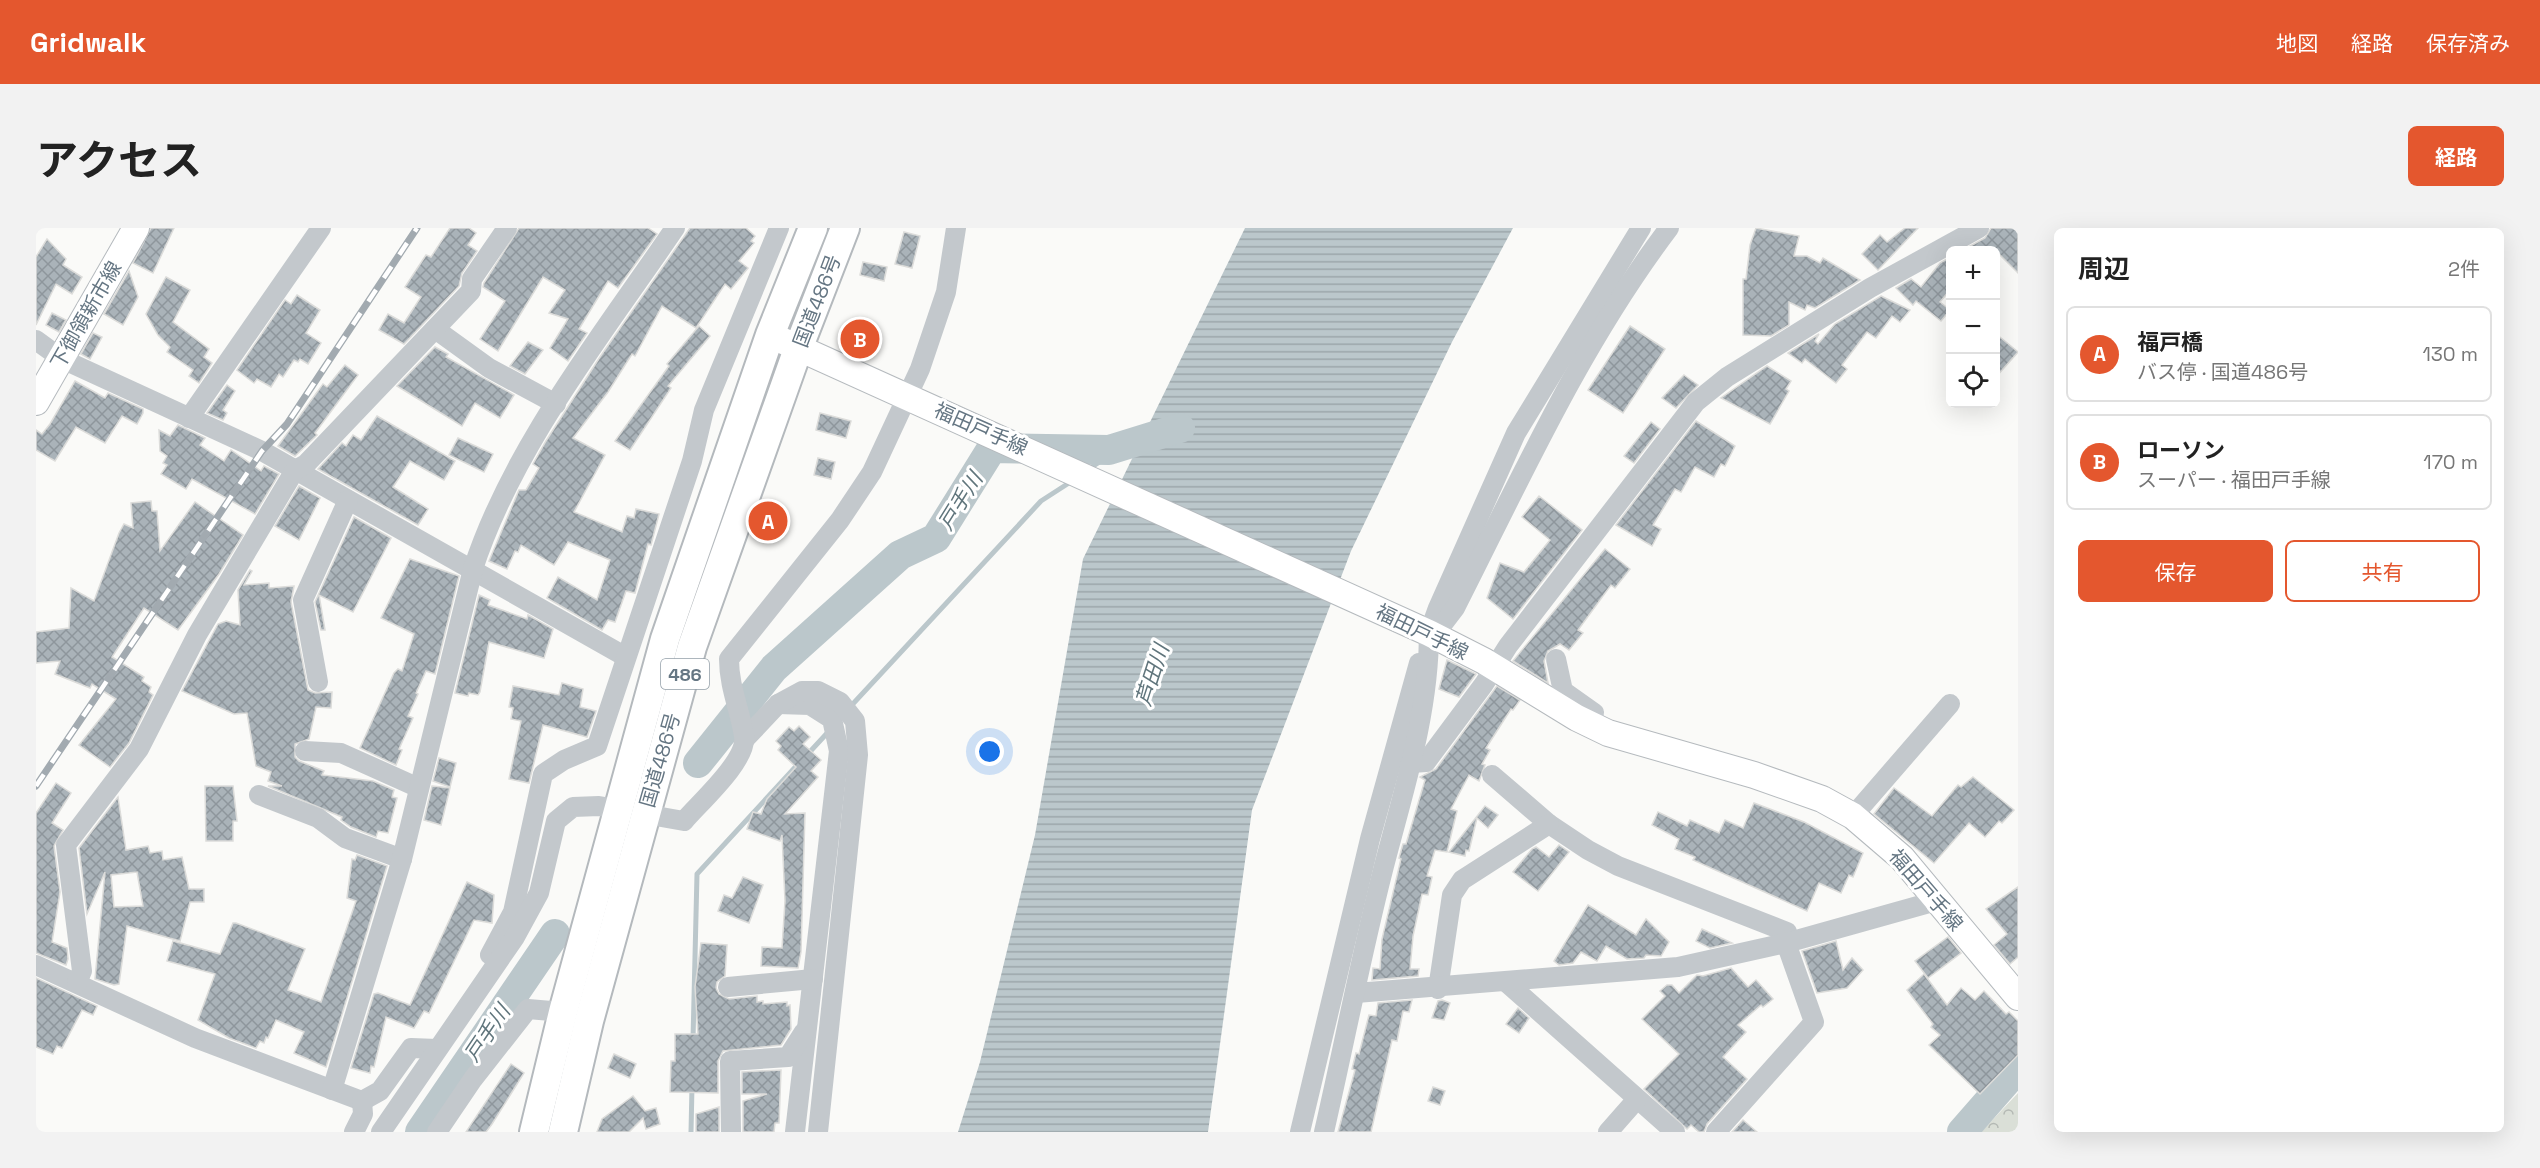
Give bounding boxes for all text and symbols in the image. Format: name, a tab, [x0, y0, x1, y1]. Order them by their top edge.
text: Gridwalk	[30, 24, 146, 60]
text: 地図	[2276, 30, 2318, 57]
text: 経路	[2351, 30, 2393, 57]
text: 保存済み	[2426, 30, 2510, 57]
button: 経路	[2408, 126, 2504, 186]
text: アクセス	[36, 134, 202, 187]
map controls	[1946, 246, 2000, 408]
button: +	[1946, 246, 2000, 300]
street label: 国道486号	[787, 251, 847, 351]
text: 周辺	[2078, 252, 2130, 286]
text: 2件	[2448, 256, 2480, 282]
street label: 下御領新市線	[45, 257, 127, 373]
button: −	[1946, 300, 2000, 354]
pin: B	[840, 316, 880, 362]
text: 福戸橋	[2137, 328, 2203, 356]
text: A	[2093, 341, 2106, 367]
text: 130 m	[2422, 341, 2478, 367]
button: locate	[1946, 354, 2000, 408]
text: バス停 · 国道486号	[2137, 359, 2308, 385]
street label: 福田戸手線	[930, 397, 1032, 461]
text: ローソン	[2137, 436, 2225, 464]
text: B	[2093, 449, 2106, 475]
text: 170 m	[2423, 449, 2478, 475]
water label: 戸手川	[932, 465, 989, 535]
text: スーパー · 福田戸手線	[2137, 467, 2331, 493]
pin: A	[748, 498, 788, 544]
button: 保存	[2078, 540, 2273, 602]
button: 共有	[2285, 540, 2480, 602]
street label: 福田戸手線	[1371, 598, 1473, 666]
water label: 芦田川	[1129, 639, 1175, 709]
road number: 486	[661, 659, 709, 689]
street label: 国道486号	[634, 710, 686, 810]
your location	[975, 737, 1004, 766]
street label: 福田戸手線	[1883, 844, 1969, 936]
water label: 戸手川	[458, 998, 517, 1067]

